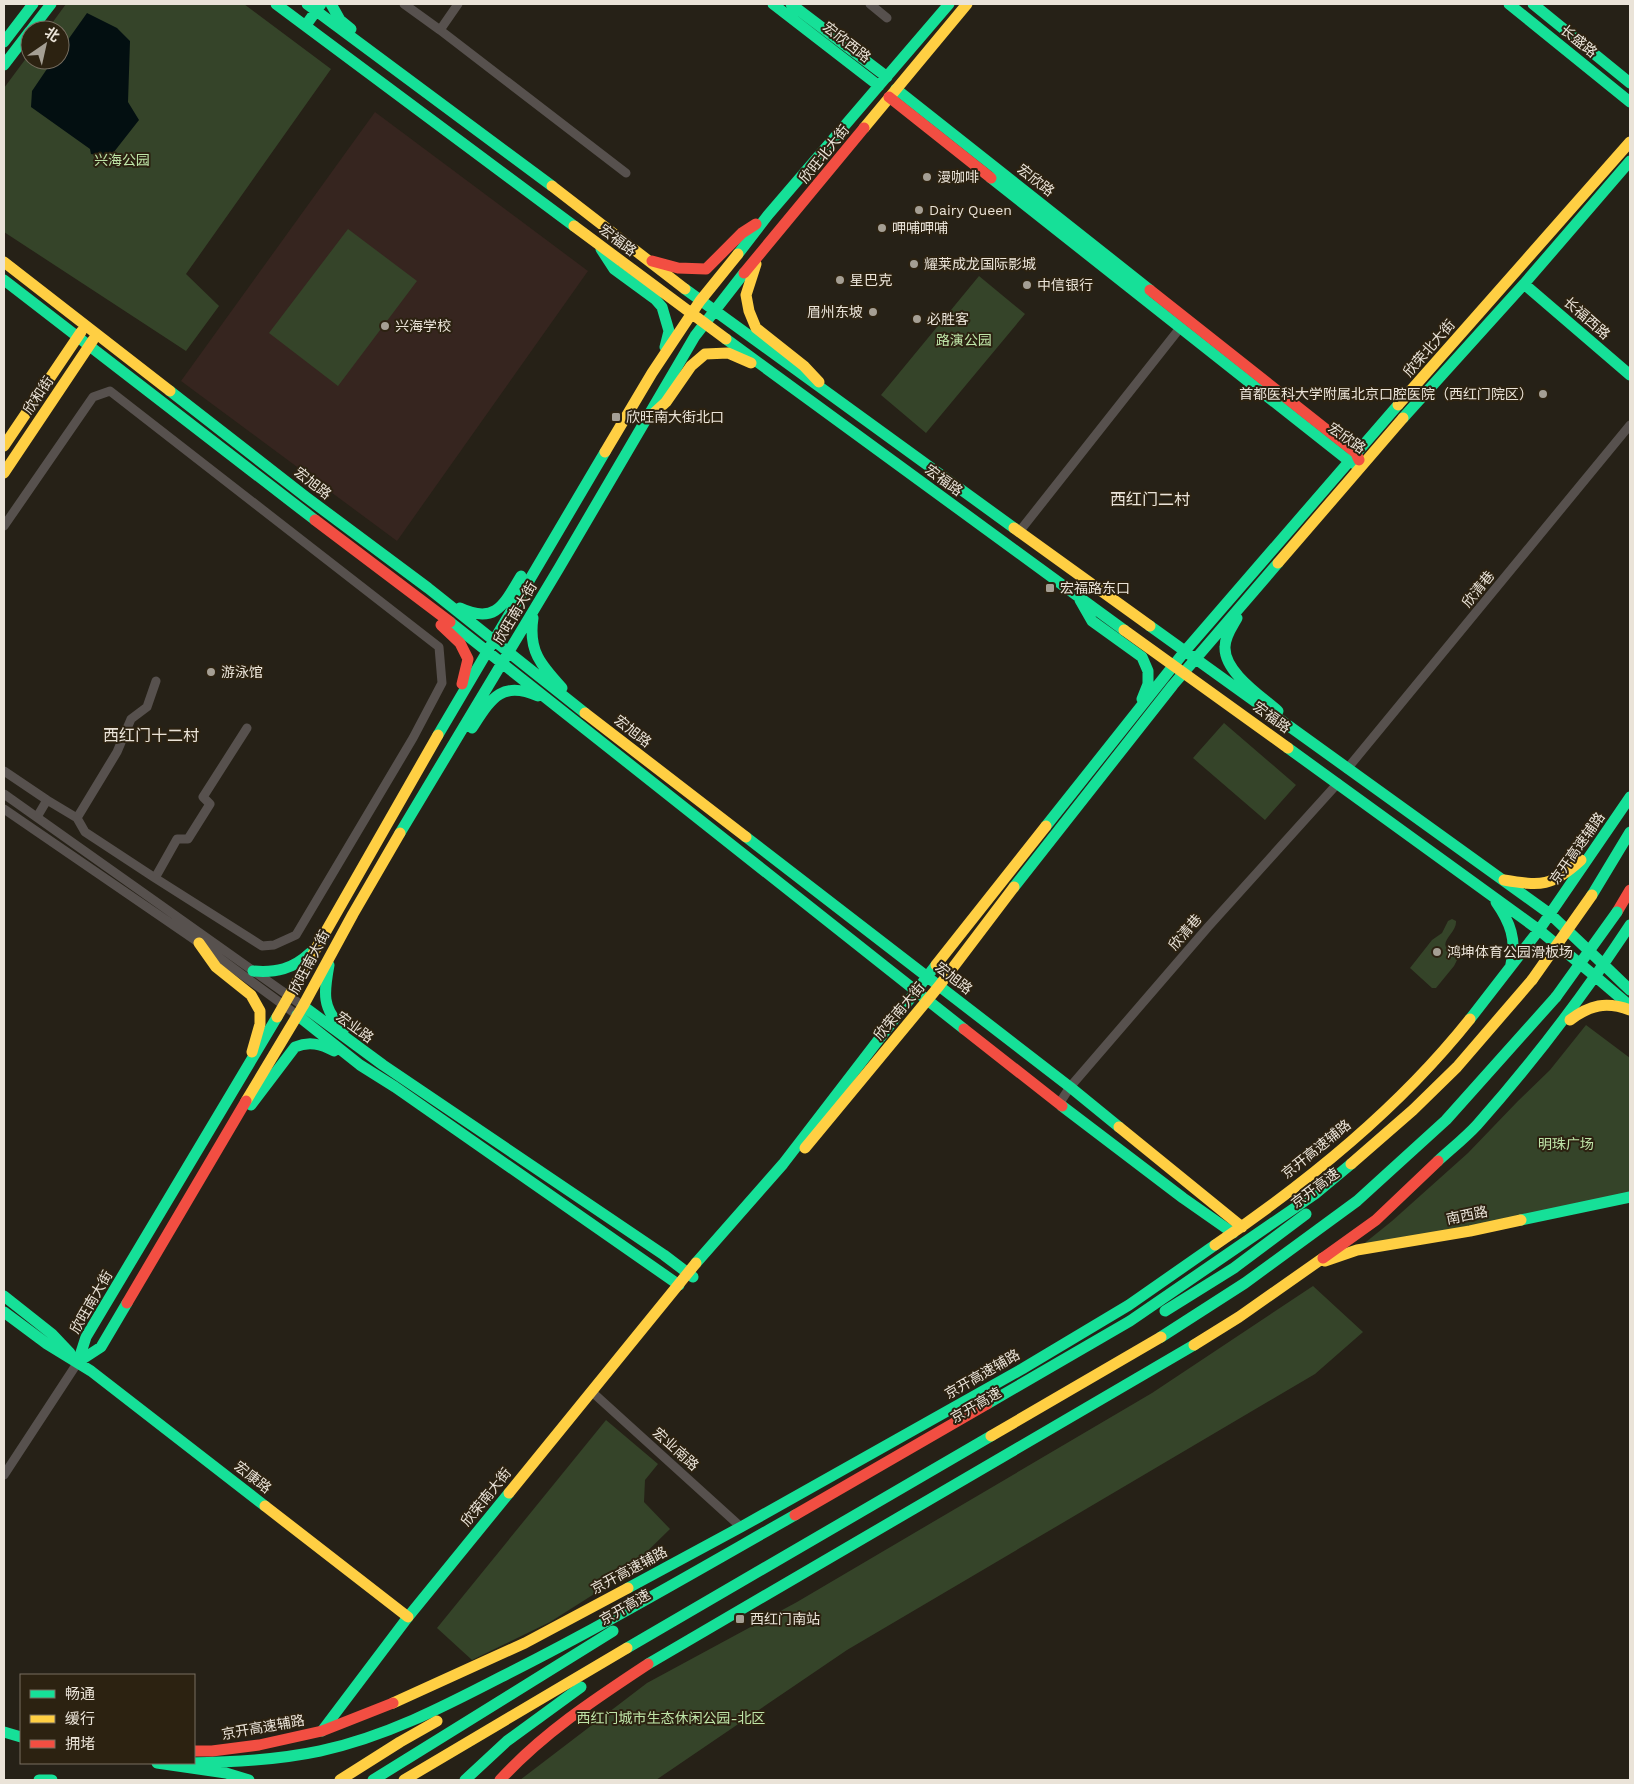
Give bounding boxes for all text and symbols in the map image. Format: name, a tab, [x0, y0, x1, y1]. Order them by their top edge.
street label: 宏欣西路	[820, 18, 874, 66]
north arrow	[20, 20, 70, 70]
street label: 长盛路	[1558, 22, 1600, 60]
text: 北	[42, 24, 63, 45]
street label: 欣旺北大街	[796, 122, 852, 186]
park label: 兴海公园	[94, 152, 150, 168]
street label: 宏欣路	[1015, 161, 1057, 199]
place label: 漫咖啡	[937, 169, 979, 185]
marker: 漫咖啡	[921, 171, 933, 183]
place label: Dairy Queen	[929, 202, 1012, 218]
marker: Dairy Queen	[913, 204, 925, 216]
place label: 呷哺呷哺	[892, 220, 948, 236]
street label: 宏福路	[596, 221, 640, 259]
marker: 呷哺呷哺	[876, 222, 888, 234]
place label: 耀莱成龙国际影城	[924, 256, 1036, 272]
marker: 耀莱成龙国际影城	[908, 258, 920, 270]
place label: 星巴克	[850, 272, 892, 288]
marker: 星巴克	[834, 274, 846, 286]
place label: 中信银行	[1037, 277, 1093, 293]
marker: 中信银行	[1021, 279, 1033, 291]
street label: 长福西路	[1561, 294, 1613, 342]
place label: 眉州东坡	[807, 304, 863, 320]
marker: 眉州东坡	[867, 306, 879, 318]
place label: 必胜客	[927, 311, 969, 327]
marker: 必胜客	[911, 313, 923, 325]
street label: 欣荣北大街	[1400, 316, 1458, 380]
place label: 兴海学校	[395, 318, 451, 334]
marker: 兴海学校	[379, 320, 391, 332]
park label: 路演公园	[936, 332, 992, 348]
street label: 欣和街	[20, 373, 56, 417]
place label: 首都医科大学附属北京口腔医院（西红门院区）	[1239, 386, 1533, 402]
marker: 首都医科大学附属北京口腔医院（西红门院区）	[1537, 388, 1549, 400]
place label: 欣旺南大街北口	[626, 409, 724, 425]
marker: 欣旺南大街北口	[610, 411, 622, 423]
street label: 宏欣路	[1325, 419, 1369, 457]
street label: 宏福路	[922, 461, 966, 499]
street label: 宏旭路	[292, 464, 334, 502]
district label: 西红门二村	[1110, 490, 1190, 509]
street label: 欣清巷	[1459, 568, 1497, 610]
street label: 欣旺南大街	[490, 579, 540, 647]
place label: 宏福路东口	[1060, 580, 1130, 596]
marker: 宏福路东口	[1044, 582, 1056, 594]
place label: 游泳馆	[221, 664, 263, 680]
marker: 游泳馆	[205, 666, 217, 678]
street label: 宏福路	[1250, 698, 1294, 736]
street label: 宏旭路	[612, 712, 654, 750]
district label: 西红门十二村	[103, 726, 199, 745]
street label: 京开高速辅路	[1546, 809, 1608, 887]
street label: 欣清巷	[1165, 911, 1205, 953]
street label: 欣旺南大街	[286, 927, 332, 997]
place label: 鸿坤体育公园滑板场	[1447, 944, 1573, 960]
marker: 鸿坤体育公园滑板场	[1431, 946, 1443, 958]
street label: 宏旭路	[933, 959, 975, 997]
street label: 欣荣南大街	[870, 979, 928, 1043]
street label: 宏业路	[333, 1008, 377, 1046]
street label: 京开高速辅路	[1278, 1116, 1354, 1182]
park label: 明珠广场	[1538, 1136, 1594, 1152]
street label: 京开高速	[1288, 1165, 1342, 1211]
street label: 南西路	[1445, 1203, 1489, 1227]
street label: 欣旺南大街	[67, 1268, 115, 1336]
street label: 京开高速辅路	[942, 1346, 1022, 1402]
street label: 京开高速	[948, 1384, 1004, 1426]
street label: 宏业南路	[650, 1424, 702, 1474]
street label: 宏康路	[232, 1458, 274, 1496]
street label: 欣荣南大街	[458, 1465, 514, 1529]
street label: 京开高速辅路	[588, 1543, 670, 1597]
street label: 京开高速	[597, 1586, 653, 1628]
place label: 西红门南站	[750, 1611, 820, 1627]
marker: 西红门南站	[734, 1613, 746, 1625]
legend	[20, 1674, 195, 1764]
text: 畅通	[65, 1685, 95, 1703]
text: 缓行	[65, 1710, 95, 1728]
park label: 西红门城市生态休闲公园-北区	[576, 1710, 766, 1726]
street label: 京开高速辅路	[220, 1712, 306, 1742]
text: 拥堵	[65, 1735, 95, 1753]

